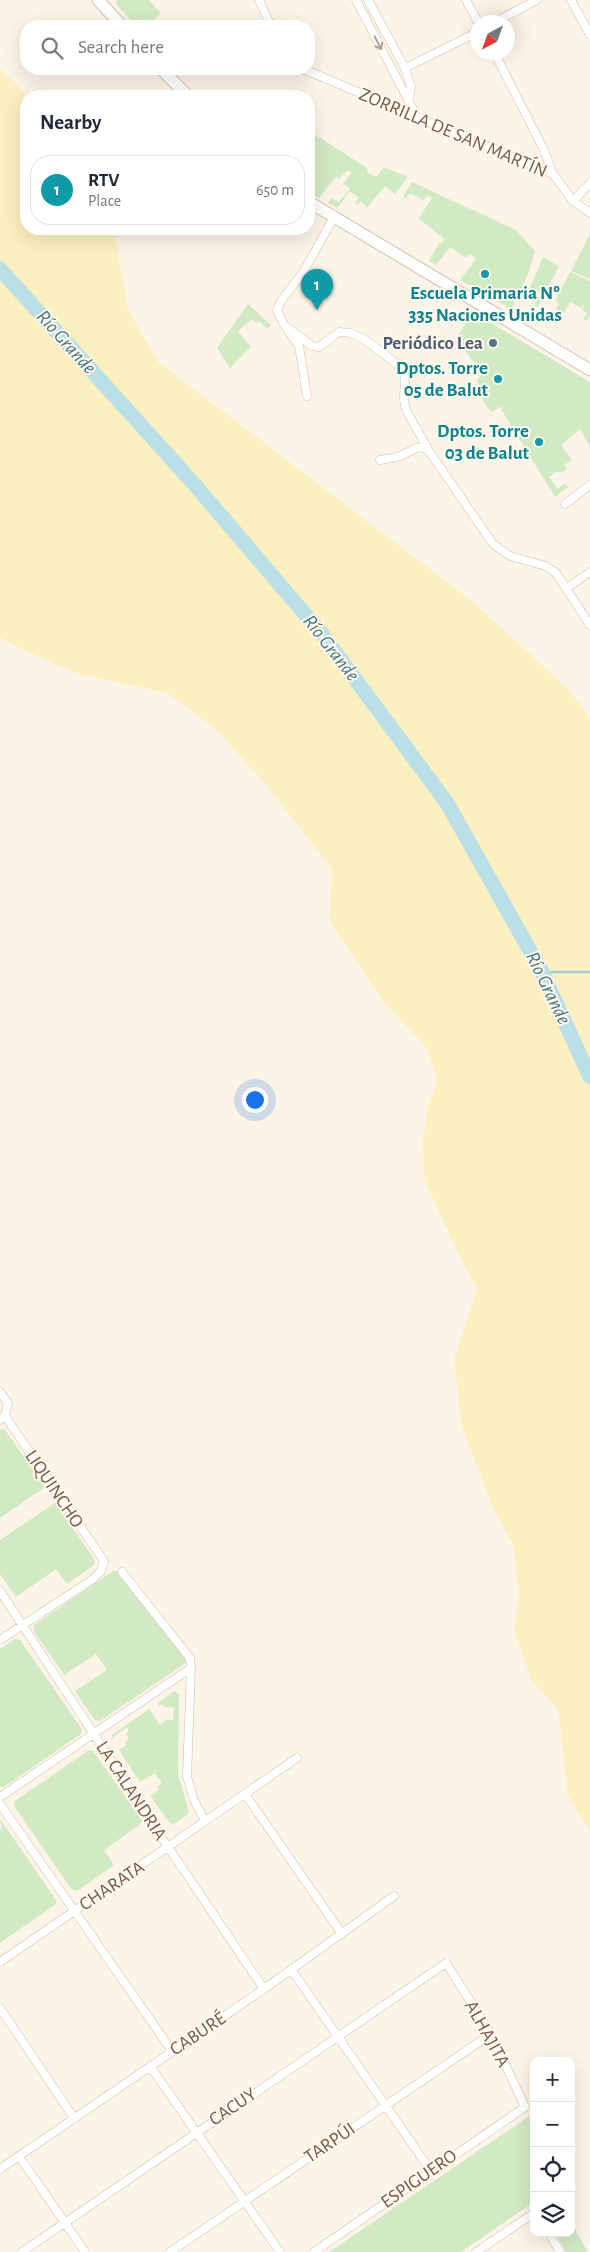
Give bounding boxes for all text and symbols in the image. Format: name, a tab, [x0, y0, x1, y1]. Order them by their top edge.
north arrow	[470, 15, 515, 60]
search box	[20, 20, 315, 75]
icon: search	[38, 34, 66, 62]
one-way arrow	[373, 36, 383, 51]
text: Search here	[78, 38, 164, 57]
street label: ZORRILLA DE SAN MARTÍN	[356, 83, 550, 181]
text: Nearby	[40, 112, 101, 133]
text: RTV	[88, 171, 119, 190]
text: 1	[54, 182, 60, 198]
text: 650 m	[256, 182, 294, 198]
text: Place	[88, 193, 121, 209]
marker: Escuela Primaria Nº 335 Naciones Unidas	[479, 268, 491, 280]
pin: 1	[301, 269, 333, 310]
place label: Escuela Primaria Nº 335 Naciones Unidas	[408, 284, 562, 325]
water label: Río Grande	[32, 306, 100, 378]
place label: Periódico Lea	[382, 334, 483, 353]
marker: Periódico Lea	[487, 337, 499, 349]
place label: Dptos. Torre 05 de Balut	[396, 359, 489, 400]
marker: Dptos. Torre 05 de Balut	[492, 373, 504, 385]
place label: Dptos. Torre 03 de Balut	[437, 422, 530, 463]
marker: Dptos. Torre 03 de Balut	[533, 436, 545, 448]
water label: Río Grande	[299, 611, 363, 685]
water label: Río Grande	[522, 948, 574, 1028]
your location	[242, 1087, 268, 1113]
street label: LIQUINCHO	[21, 1447, 87, 1531]
street label: LA CALANDRIA	[92, 1738, 170, 1844]
street label: CHARATA	[76, 1858, 148, 1914]
street label: ALHAJITA	[461, 1998, 513, 2070]
street label: CABURÉ	[166, 2007, 229, 2059]
map controls	[530, 2057, 575, 2237]
button: +	[530, 2057, 575, 2102]
street label: CACUY	[206, 2084, 260, 2130]
button: −	[530, 2102, 575, 2147]
street label: TARPÚI	[300, 2118, 359, 2167]
street label: ESPIGUERO	[378, 2146, 460, 2212]
button: locate	[530, 2147, 575, 2192]
button: layers	[530, 2192, 575, 2237]

